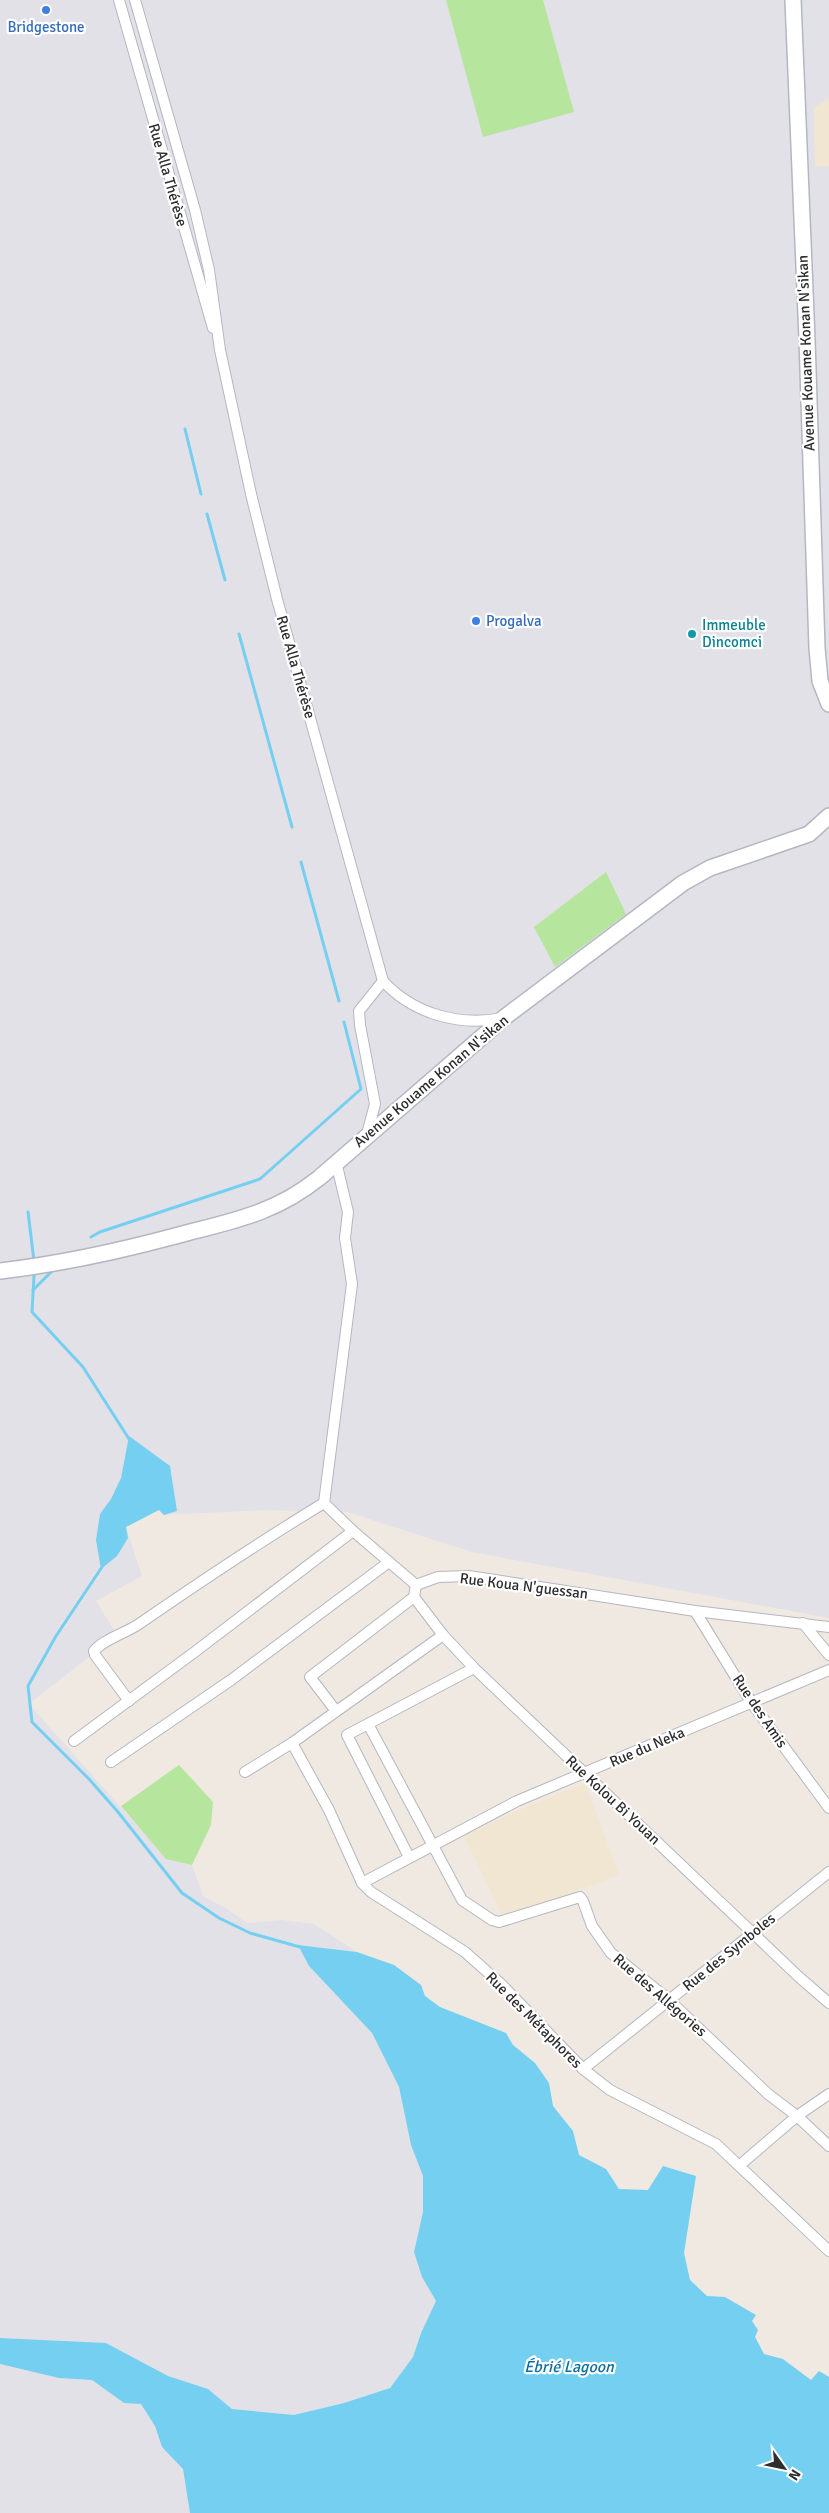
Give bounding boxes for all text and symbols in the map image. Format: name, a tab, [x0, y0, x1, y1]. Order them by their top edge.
marker: Bridgestone	[40, 4, 52, 16]
place label: Bridgestone	[7, 18, 85, 36]
street label: Rue Alla Thérèse	[145, 122, 191, 228]
street label: Avenue Kouame Konan N'sikan	[794, 255, 818, 451]
place label: Progalva	[486, 612, 542, 630]
street label: Rue Alla Thérèse	[273, 614, 319, 720]
marker: Progalva	[470, 615, 482, 627]
place label: Immeuble Dincomci	[702, 616, 766, 651]
marker: Immeuble Dincomci	[686, 628, 698, 640]
street label: Avenue Kouame Konan N'sikan	[350, 1011, 512, 1151]
street label: Rue Koua N'guessan	[459, 1569, 589, 1603]
street label: Rue des Amis	[729, 1671, 791, 1752]
street label: Rue du Neka	[607, 1723, 687, 1771]
street label: Rue Kolou Bi Youan	[562, 1752, 664, 1848]
street label: Rue des Symboles	[679, 1909, 779, 1995]
street label: Rue des Allégories	[610, 1950, 711, 2041]
street label: Rue des Métaphores	[482, 1968, 586, 2072]
water label: Ébrié Lagoon	[524, 2357, 615, 2377]
north arrow	[759, 2443, 809, 2493]
text: N	[785, 2466, 804, 2484]

